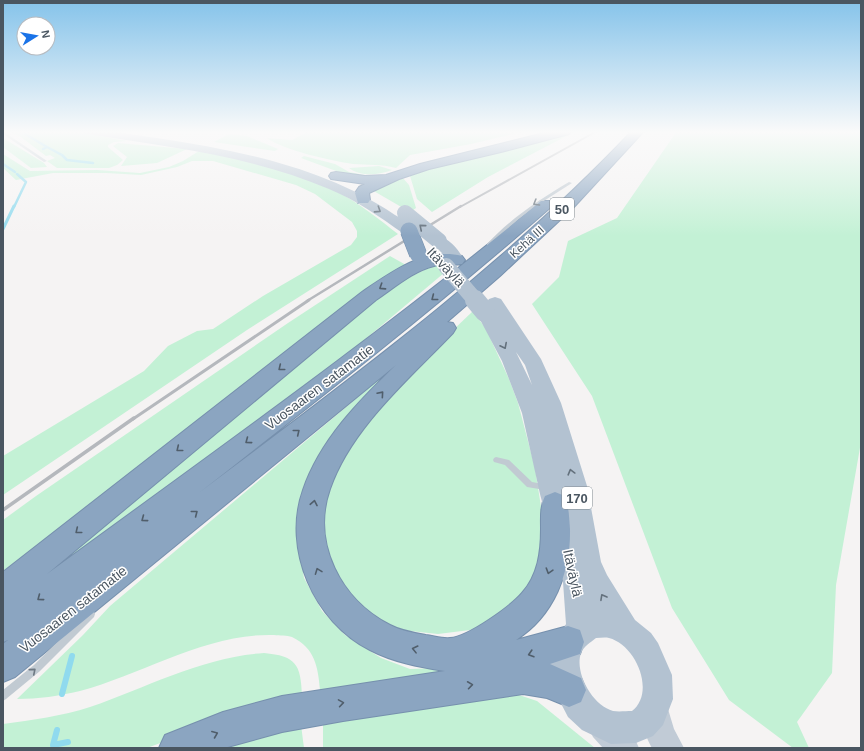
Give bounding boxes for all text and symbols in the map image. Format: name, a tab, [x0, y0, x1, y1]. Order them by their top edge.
north arrow	[16, 16, 56, 56]
text: N	[39, 29, 52, 39]
one-way arrow	[533, 198, 540, 205]
road number: 50	[550, 198, 574, 220]
one-way arrow	[374, 205, 381, 212]
street label: Kehä III	[507, 223, 547, 261]
one-way arrow	[420, 225, 427, 232]
street label: Itäväylä	[424, 244, 468, 290]
one-way arrow	[379, 282, 386, 290]
one-way arrow	[431, 294, 438, 301]
street label: Vuosaaren satamatie	[262, 341, 377, 433]
one-way arrow	[499, 342, 507, 349]
one-way arrow	[278, 363, 285, 370]
one-way arrow	[376, 392, 383, 399]
one-way arrow	[292, 430, 299, 437]
one-way arrow	[245, 436, 252, 443]
one-way arrow	[177, 445, 184, 452]
one-way arrow	[567, 468, 575, 475]
road number: 170	[562, 487, 592, 509]
one-way arrow	[309, 500, 317, 507]
one-way arrow	[190, 511, 197, 518]
one-way arrow	[141, 515, 148, 522]
one-way arrow	[75, 526, 82, 533]
street label: Itäväylä	[560, 548, 586, 598]
street label: Vuosaaren satamatie	[16, 562, 130, 656]
one-way arrow	[314, 567, 322, 574]
one-way arrow	[545, 568, 554, 575]
one-way arrow	[38, 593, 45, 600]
one-way arrow	[601, 593, 608, 601]
one-way arrow	[411, 646, 418, 654]
one-way arrow	[528, 649, 535, 658]
one-way arrow	[28, 669, 36, 676]
one-way arrow	[466, 681, 473, 690]
one-way arrow	[338, 700, 344, 708]
one-way arrow	[211, 730, 218, 738]

